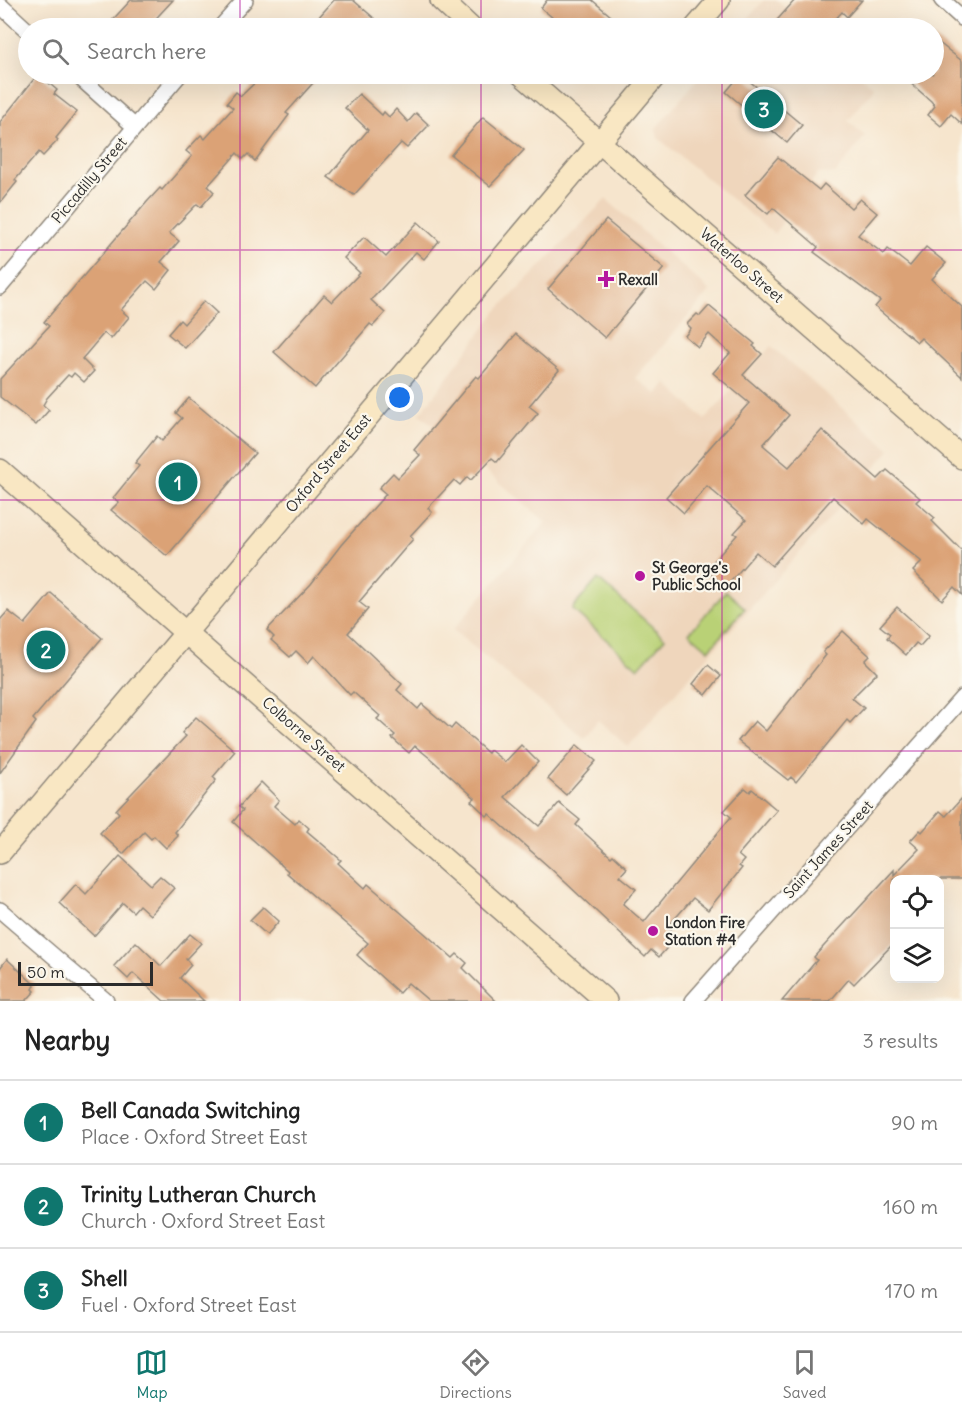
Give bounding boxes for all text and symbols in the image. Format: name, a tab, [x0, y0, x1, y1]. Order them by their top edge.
search box	[18, 18, 944, 84]
icon: search	[39, 35, 72, 68]
text: Search here	[87, 37, 206, 65]
pin: 3	[744, 86, 783, 132]
street label: Piccadilly Street	[47, 133, 131, 227]
street label: Waterloo Street	[696, 224, 788, 306]
place label: Rexall	[618, 270, 658, 289]
marker: Rexall	[599, 272, 613, 286]
your location	[385, 383, 414, 412]
street label: Oxford Street East	[281, 410, 375, 516]
pin: 1	[158, 460, 198, 504]
place label: St George's Public School	[652, 558, 741, 594]
marker: St George's Public School	[633, 569, 647, 583]
pin: 2	[26, 628, 66, 672]
street label: Colborne Street	[258, 692, 350, 776]
street label: Saint James Street	[779, 796, 877, 902]
map controls	[890, 875, 944, 983]
button: locate	[890, 875, 944, 929]
place label: London Fire Station #4	[665, 913, 745, 949]
marker: London Fire Station #4	[646, 924, 660, 938]
button: layers	[890, 929, 944, 983]
scale bar	[18, 959, 153, 986]
text: 50 m	[27, 962, 65, 982]
text: Nearby	[24, 1024, 110, 1057]
text: 3 results	[862, 1028, 938, 1053]
text: Bell Canada Switching	[81, 1096, 301, 1124]
text: 1	[40, 1110, 47, 1135]
text: 90 m	[891, 1110, 938, 1135]
text: Place · Oxford Street East	[81, 1124, 308, 1149]
text: Trinity Lutheran Church	[81, 1180, 316, 1208]
text: 2	[38, 1194, 49, 1219]
text: 160 m	[883, 1194, 938, 1219]
text: Church · Oxford Street East	[81, 1208, 325, 1233]
text: Shell	[81, 1264, 128, 1292]
text: 3	[38, 1278, 49, 1303]
text: 170 m	[885, 1278, 938, 1303]
text: Fuel · Oxford Street East	[81, 1292, 297, 1317]
tab: Map	[135, 1346, 168, 1402]
tab: Directions	[439, 1346, 512, 1402]
tab: Saved	[783, 1346, 827, 1402]

